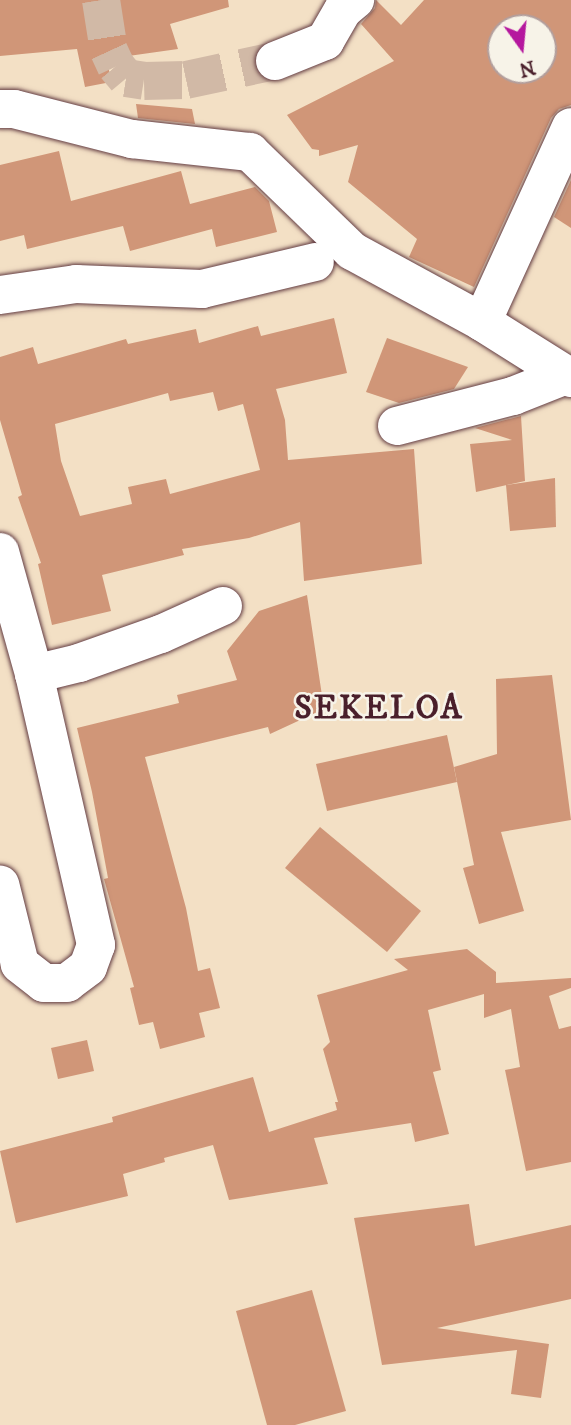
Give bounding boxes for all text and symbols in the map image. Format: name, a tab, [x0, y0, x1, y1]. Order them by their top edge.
north arrow	[487, 14, 557, 84]
text: N	[517, 55, 538, 81]
district label: SEKELOA	[295, 689, 463, 729]

